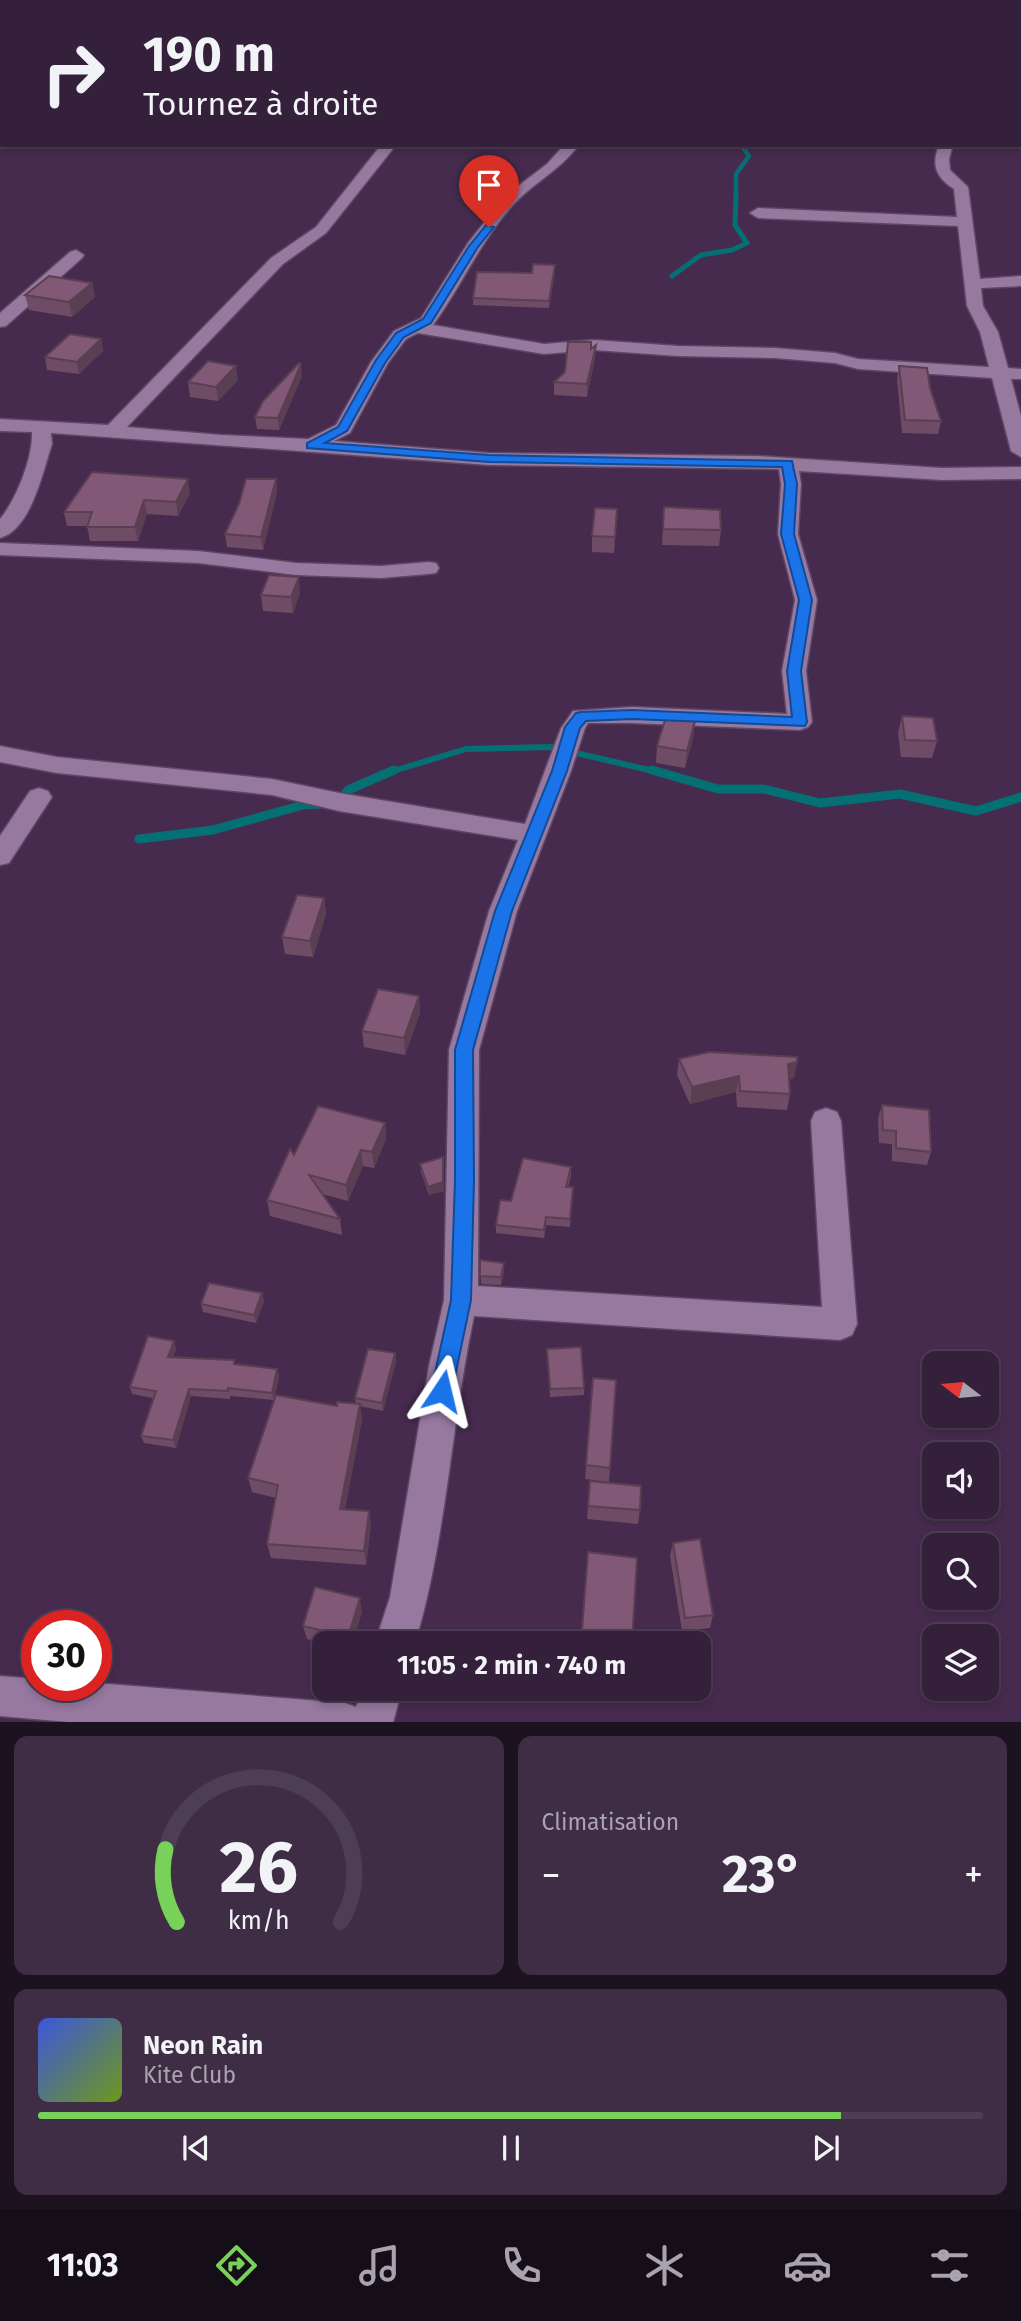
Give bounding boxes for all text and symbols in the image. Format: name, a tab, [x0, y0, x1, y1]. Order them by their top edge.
text: 190 m	[143, 25, 275, 84]
icon: right	[28, 28, 119, 119]
text: Tournez à droite	[143, 85, 379, 123]
pin	[459, 155, 519, 227]
icon: arrive	[470, 166, 508, 204]
north arrow	[922, 1351, 999, 1428]
map controls	[922, 1351, 999, 1701]
position arrow	[405, 1354, 479, 1428]
button: sound	[922, 1442, 999, 1519]
button: search	[922, 1533, 999, 1610]
speed limit sign: 30	[21, 1610, 112, 1701]
button: layers	[922, 1624, 999, 1701]
text: 11:05 · 2 min · 740 m	[397, 1650, 626, 1681]
text: Climatisation	[542, 1808, 679, 1836]
text: 26	[219, 1824, 298, 1911]
text: 23°	[722, 1843, 803, 1906]
text: −	[542, 1852, 561, 1898]
text: +	[964, 1852, 983, 1898]
text: km/h	[228, 1905, 290, 1935]
text: Neon Rain	[143, 2030, 263, 2061]
text: Kite Club	[143, 2061, 236, 2089]
icon: previous	[177, 2129, 215, 2167]
icon: pause	[492, 2129, 530, 2167]
icon: next	[807, 2129, 845, 2167]
icon: directions	[212, 2241, 261, 2290]
icon: music	[355, 2241, 404, 2290]
icon: phone	[497, 2241, 546, 2290]
icon: climate	[640, 2241, 689, 2290]
icon: car	[783, 2241, 832, 2290]
icon: filters	[925, 2241, 974, 2290]
text: 11:03	[47, 2246, 119, 2284]

